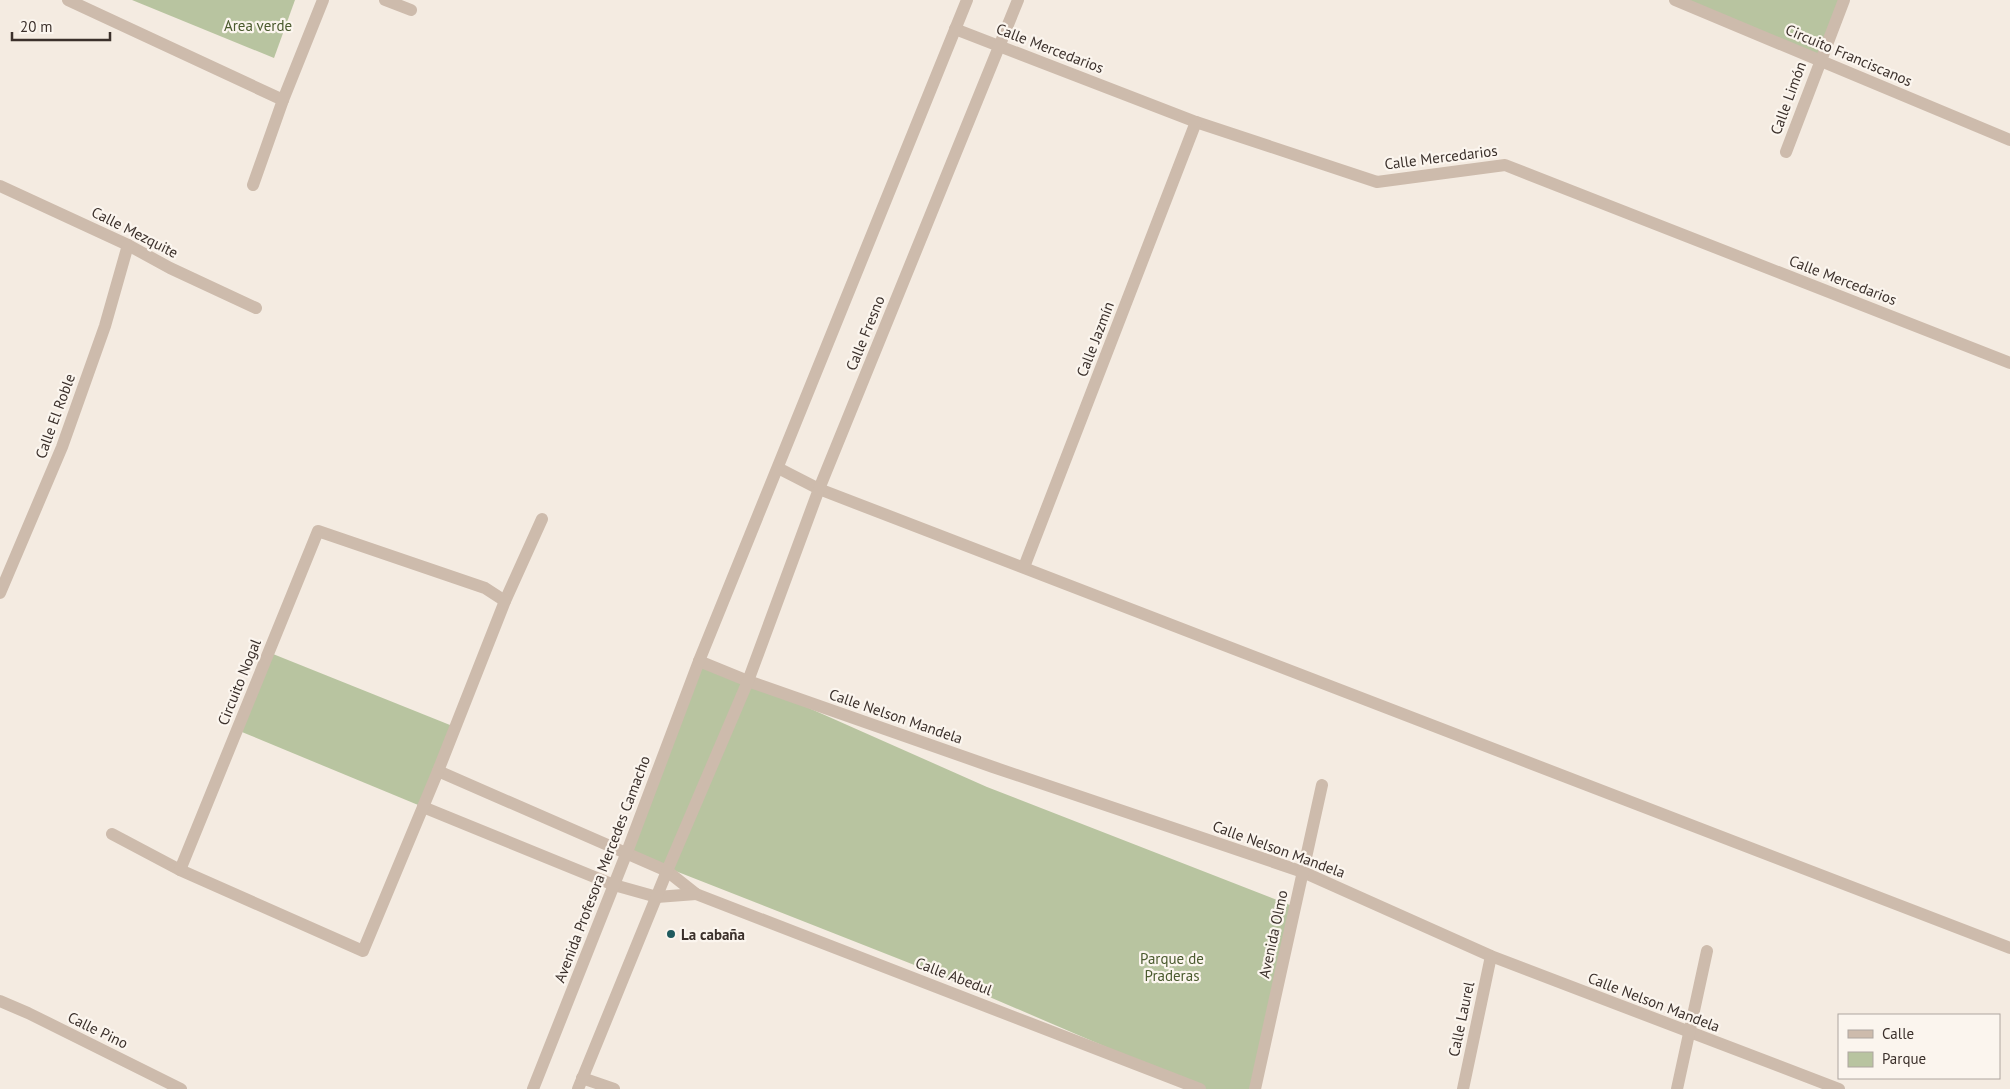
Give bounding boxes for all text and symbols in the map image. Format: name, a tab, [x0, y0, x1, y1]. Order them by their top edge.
scale bar	[12, 10, 110, 42]
park label: Area verde	[224, 16, 292, 35]
text: 20 m	[20, 17, 53, 36]
street label: Calle Mercedarios	[993, 19, 1107, 77]
street label: Circuito Franciscanos	[1783, 20, 1915, 90]
street label: Calle Limón	[1766, 59, 1810, 137]
street label: Calle Mercedarios	[1383, 141, 1499, 173]
street label: Calle Mezquite	[89, 202, 181, 262]
street label: Calle Mercedarios	[1786, 251, 1900, 309]
street label: Calle Fresno	[841, 293, 889, 373]
street label: Calle Jazmín	[1072, 299, 1118, 379]
street label: Calle El Roble	[31, 371, 79, 461]
street label: Circuito Nogal	[213, 635, 265, 728]
street label: Calle Nelson Mandela	[827, 684, 965, 748]
street label: Avenida Profesora Mercedes Camacho	[550, 753, 654, 985]
street label: Calle Nelson Mandela	[1210, 816, 1348, 882]
street label: Avenida Olmo	[1254, 888, 1292, 980]
place label: La cabaña	[681, 925, 745, 944]
marker: La cabaña	[665, 928, 677, 940]
park label: Parque de Praderas	[1140, 949, 1204, 985]
street label: Calle Abedul	[913, 953, 996, 1000]
street label: Calle Nelson Mandela	[1585, 968, 1723, 1036]
street label: Calle Laurel	[1444, 979, 1478, 1058]
street label: Calle Pino	[65, 1007, 131, 1053]
legend	[1838, 1014, 2000, 1079]
text: Calle	[1882, 1024, 1914, 1043]
text: Parque	[1882, 1049, 1926, 1068]

